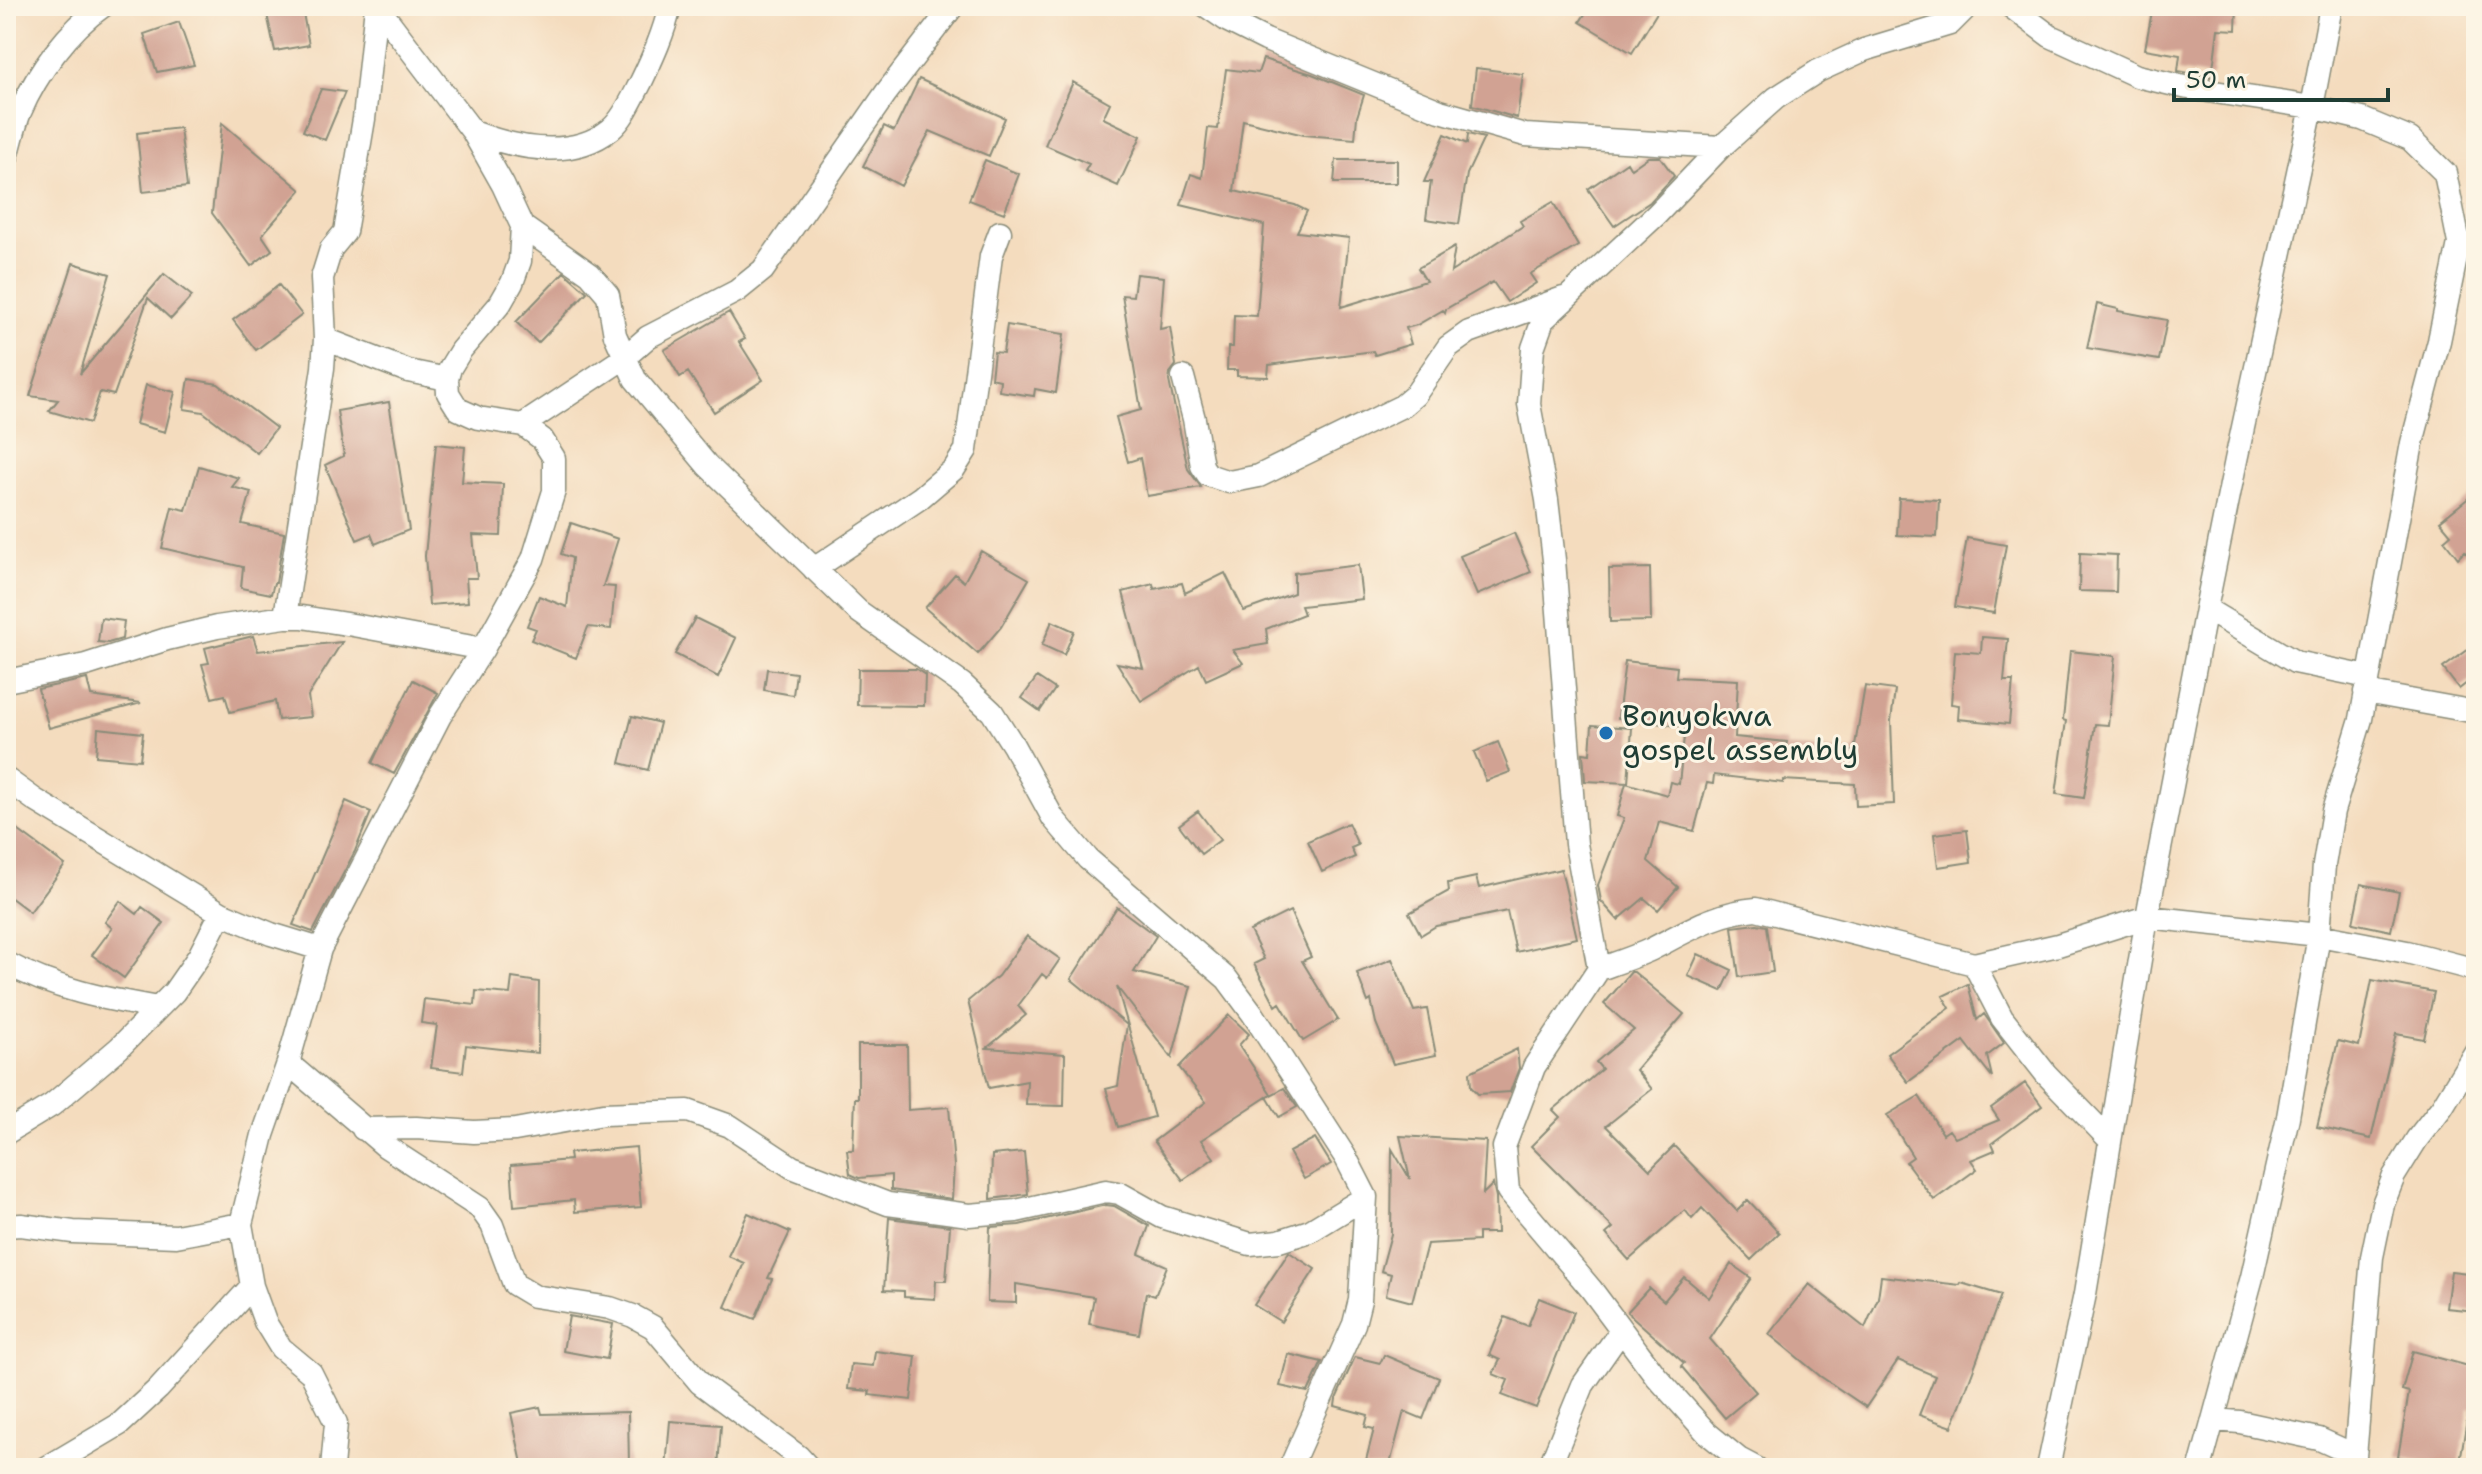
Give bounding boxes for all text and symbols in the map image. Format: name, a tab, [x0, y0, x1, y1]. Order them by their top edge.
scale bar	[2174, 52, 2388, 102]
text: 50 m	[2186, 64, 2246, 96]
place label: Bonyokwa gospel assembly	[1622, 695, 1858, 770]
marker: Bonyokwa gospel assembly	[1597, 724, 1615, 742]

